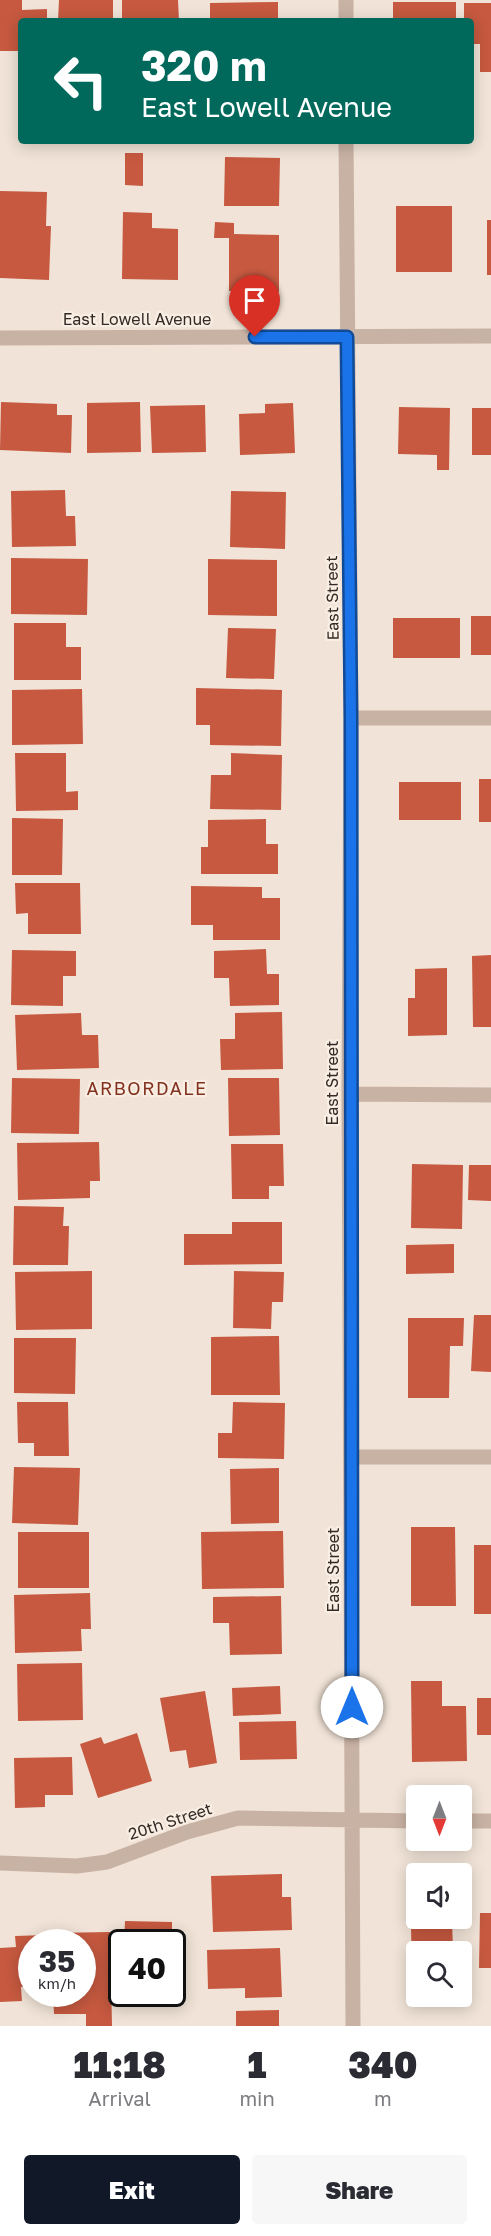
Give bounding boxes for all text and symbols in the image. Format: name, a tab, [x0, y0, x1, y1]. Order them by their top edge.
text: 320 m	[141, 40, 267, 90]
icon: left	[42, 42, 120, 120]
text: East Lowell Avenue	[141, 91, 392, 123]
pin	[229, 275, 280, 337]
icon: arrive	[238, 284, 271, 317]
street label: East Lowell Avenue	[63, 309, 211, 329]
street label: East Street	[321, 555, 343, 641]
street label: East Street	[322, 1041, 342, 1125]
district label: ARBORDALE	[87, 1077, 207, 1099]
street label: East Street	[323, 1528, 343, 1612]
position arrow	[320, 1675, 384, 1739]
north arrow	[406, 1785, 472, 1851]
map controls	[406, 1785, 472, 2007]
street label: 20th Street	[126, 1798, 214, 1844]
button: sound	[406, 1863, 472, 1929]
speed limit sign: 40	[108, 1929, 186, 2007]
button: search	[406, 1941, 472, 2007]
text: 35	[39, 1943, 75, 1979]
text: km/h	[38, 1974, 76, 1992]
text: 11:18	[73, 2043, 166, 2086]
text: 1	[248, 2043, 267, 2086]
text: 340	[348, 2043, 418, 2086]
text: Arrival	[88, 2086, 151, 2110]
text: min	[239, 2086, 275, 2110]
text: m	[374, 2086, 392, 2110]
button: Exit	[24, 2155, 240, 2224]
button: Share	[252, 2155, 467, 2224]

